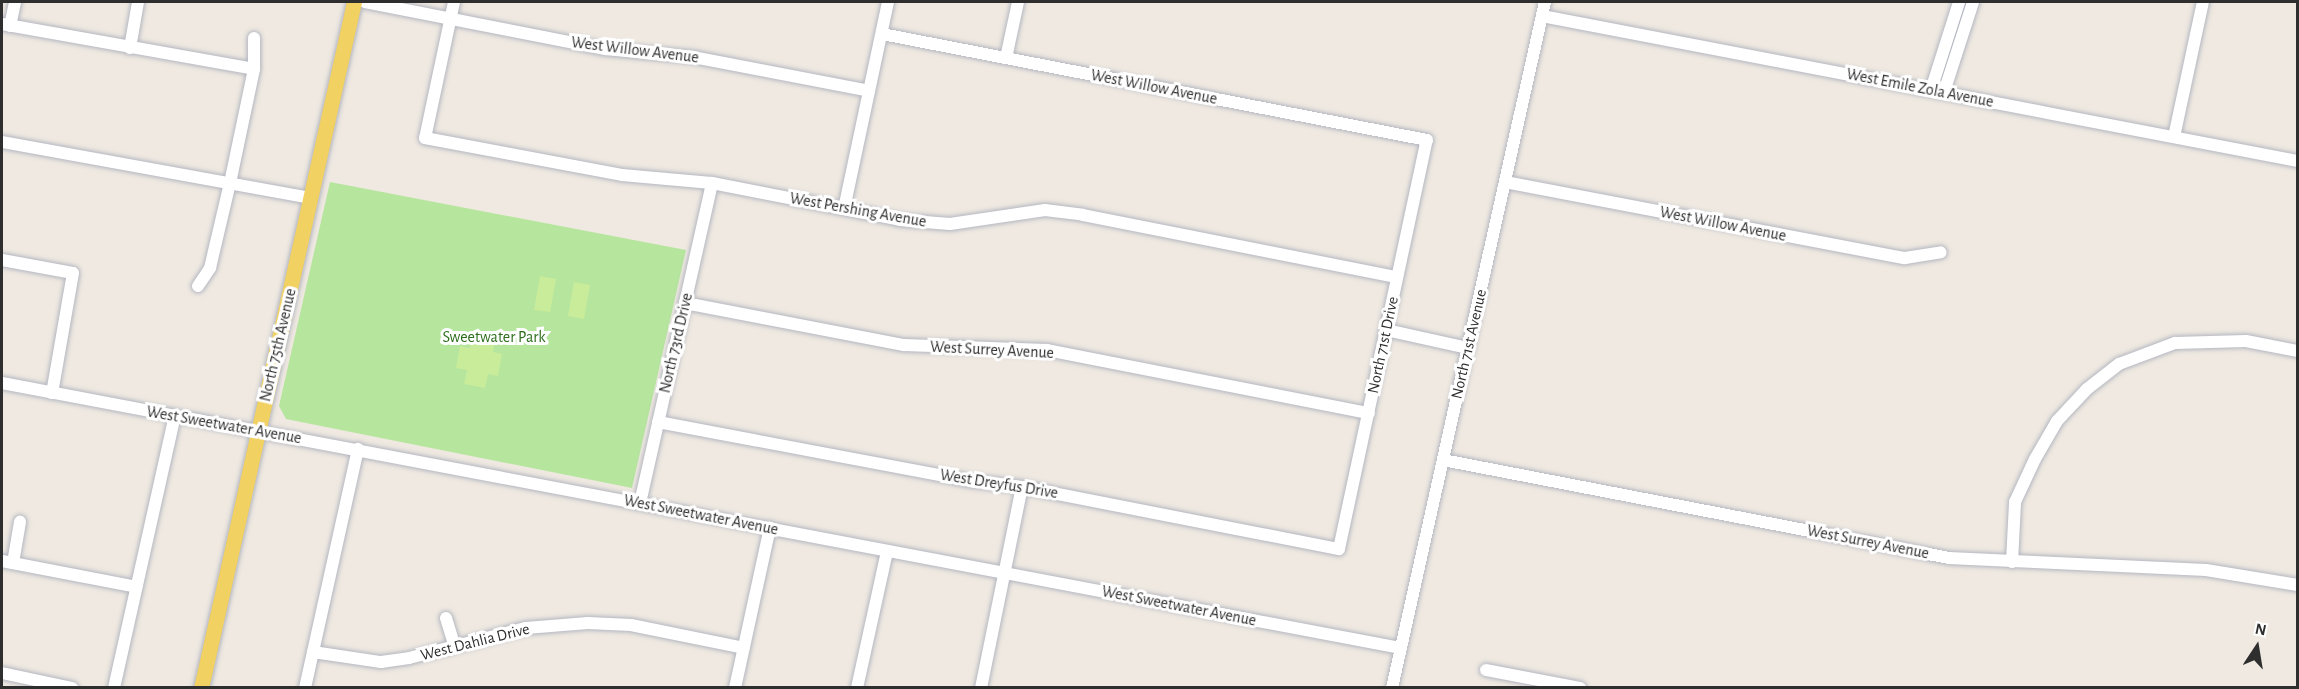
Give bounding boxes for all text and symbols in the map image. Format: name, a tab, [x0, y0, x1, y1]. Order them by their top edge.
street label: West Willow Avenue	[570, 33, 700, 67]
street label: West Emile Zola Avenue	[1845, 64, 1995, 112]
street label: West Willow Avenue	[1089, 65, 1219, 109]
street label: West Pershing Avenue	[788, 189, 928, 231]
street label: West Willow Avenue	[1658, 202, 1788, 246]
street label: North 75th Avenue	[256, 287, 300, 403]
street label: North 71st Avenue	[1447, 287, 1491, 401]
street label: North 73rd Drive	[655, 291, 697, 395]
street label: North 71st Drive	[1363, 295, 1403, 395]
park label: Sweetwater Park	[442, 327, 546, 347]
street label: West Surrey Avenue	[930, 337, 1054, 363]
street label: West Sweetwater Avenue	[145, 402, 303, 448]
street label: West Dreyfus Drive	[939, 465, 1059, 503]
street label: West Sweetwater Avenue	[622, 491, 780, 539]
street label: West Surrey Avenue	[1805, 521, 1931, 563]
street label: West Sweetwater Avenue	[1100, 582, 1258, 630]
north arrow	[2227, 617, 2287, 677]
street label: West Dahlia Drive	[418, 619, 532, 665]
text: N	[2254, 620, 2268, 638]

